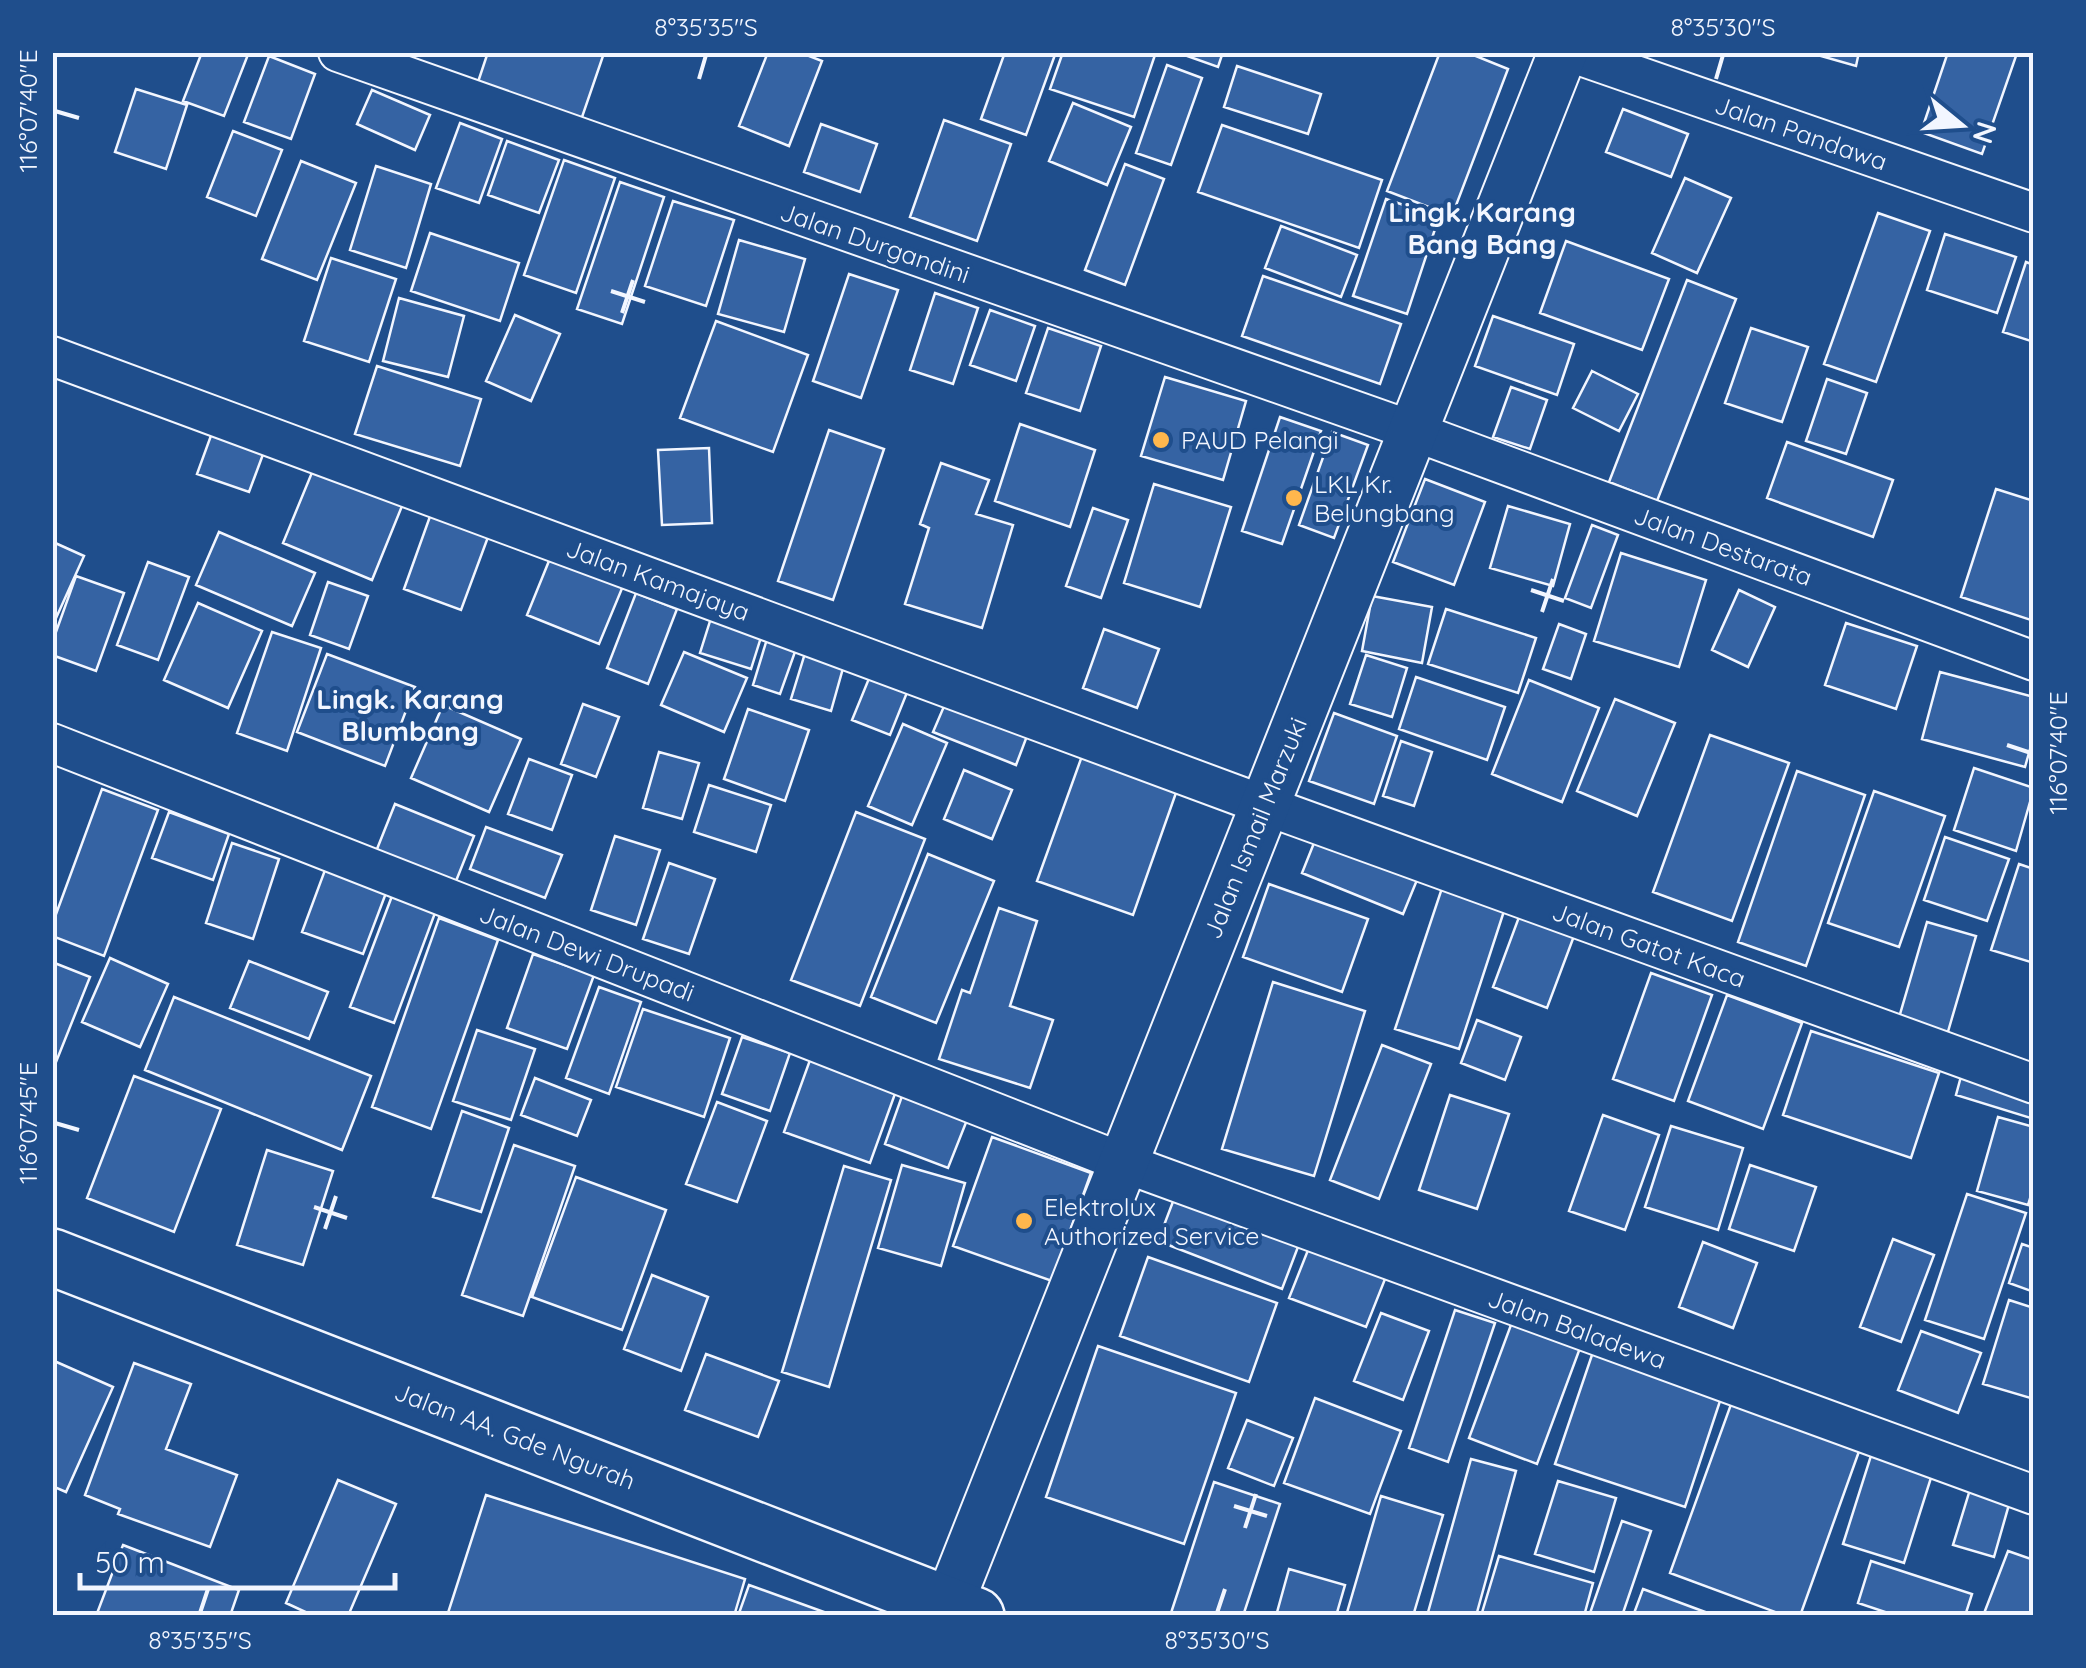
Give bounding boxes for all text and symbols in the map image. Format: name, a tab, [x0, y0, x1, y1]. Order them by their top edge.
text: 8°35'35"S	[654, 11, 758, 42]
text: 8°35'30"S	[1671, 11, 1775, 42]
text: 116°07'40"E	[12, 49, 43, 173]
north arrow	[1911, 75, 2011, 175]
street label: Jalan Pandawa	[1711, 89, 1891, 177]
text: N	[1965, 118, 2005, 148]
district label: Lingk. Karang Bang Bang	[1388, 194, 1576, 261]
street label: Jalan Durgandini	[776, 196, 974, 289]
place label: PAUD Pelangi	[1181, 424, 1339, 455]
marker: PAUD Pelangi	[1150, 429, 1172, 451]
place label: LKL Kr. Belungbang	[1314, 468, 1455, 528]
marker: LKL Kr. Belungbang	[1283, 487, 1305, 509]
street label: Jalan Destarata	[1630, 499, 1817, 592]
street label: Jalan Kamajaya	[562, 532, 754, 627]
district label: Lingk. Karang Blumbang	[316, 681, 504, 748]
text: 116°07'40"E	[2042, 691, 2073, 815]
street label: Jalan Ismail Marzuki	[1196, 713, 1313, 943]
street label: Jalan Gatot Kaca	[1548, 895, 1750, 994]
street label: Jalan Dewi Drupadi	[475, 897, 699, 1008]
text: 116°07'45"E	[12, 1062, 43, 1184]
place label: Elektrolux Authorized Service	[1044, 1191, 1259, 1251]
marker: Elektrolux Authorized Service	[1013, 1210, 1035, 1232]
street label: Jalan Baladewa	[1484, 1282, 1670, 1375]
street label: Jalan AA. Gde Ngurah	[390, 1375, 640, 1496]
scale bar	[80, 1528, 395, 1590]
text: 50 m	[95, 1543, 165, 1581]
text: 8°35'35"S	[148, 1624, 252, 1655]
text: 8°35'30"S	[1165, 1624, 1269, 1655]

